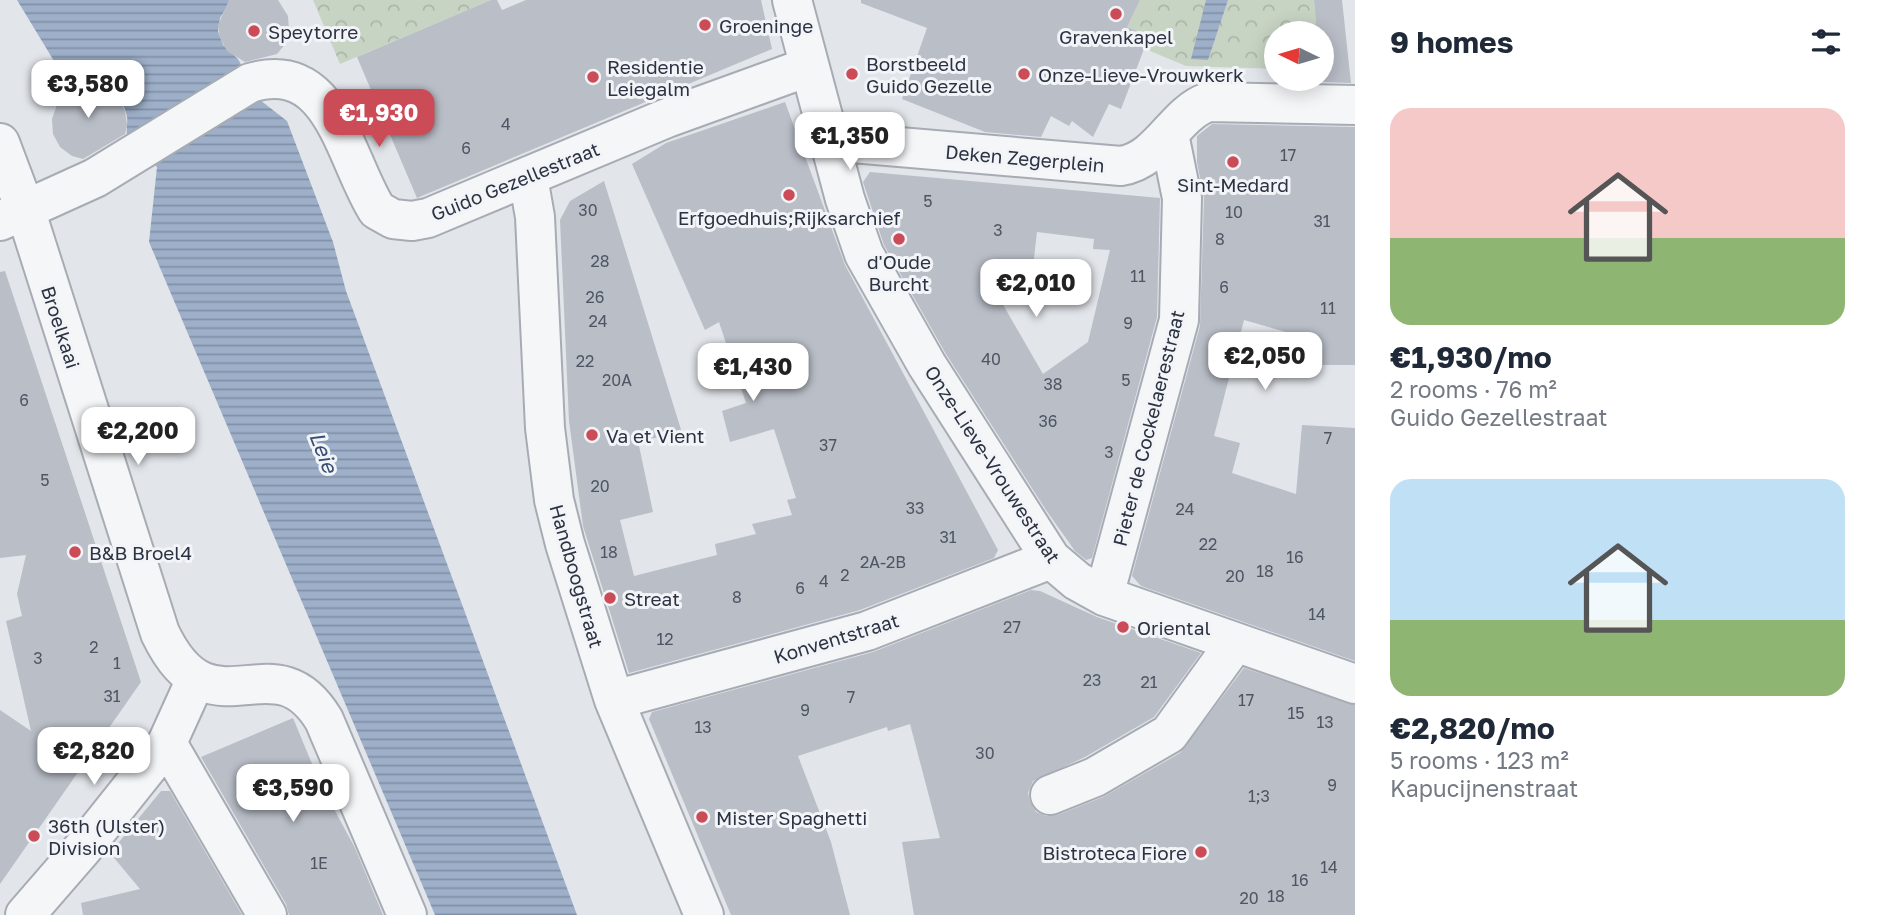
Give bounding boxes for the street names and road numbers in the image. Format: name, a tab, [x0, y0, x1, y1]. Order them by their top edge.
street label: Guido Gezellestraat	[427, 137, 603, 225]
street label: Deken Zegerplein	[944, 140, 1106, 176]
street label: Broelkaai	[37, 283, 85, 371]
street label: Pieter de Cockelaerestraat	[1107, 307, 1189, 549]
street label: Onze-Lieve-Vrouwestraat	[920, 361, 1066, 567]
street label: Handboogstraat	[545, 501, 609, 651]
street label: Konventstraat	[771, 608, 901, 668]

